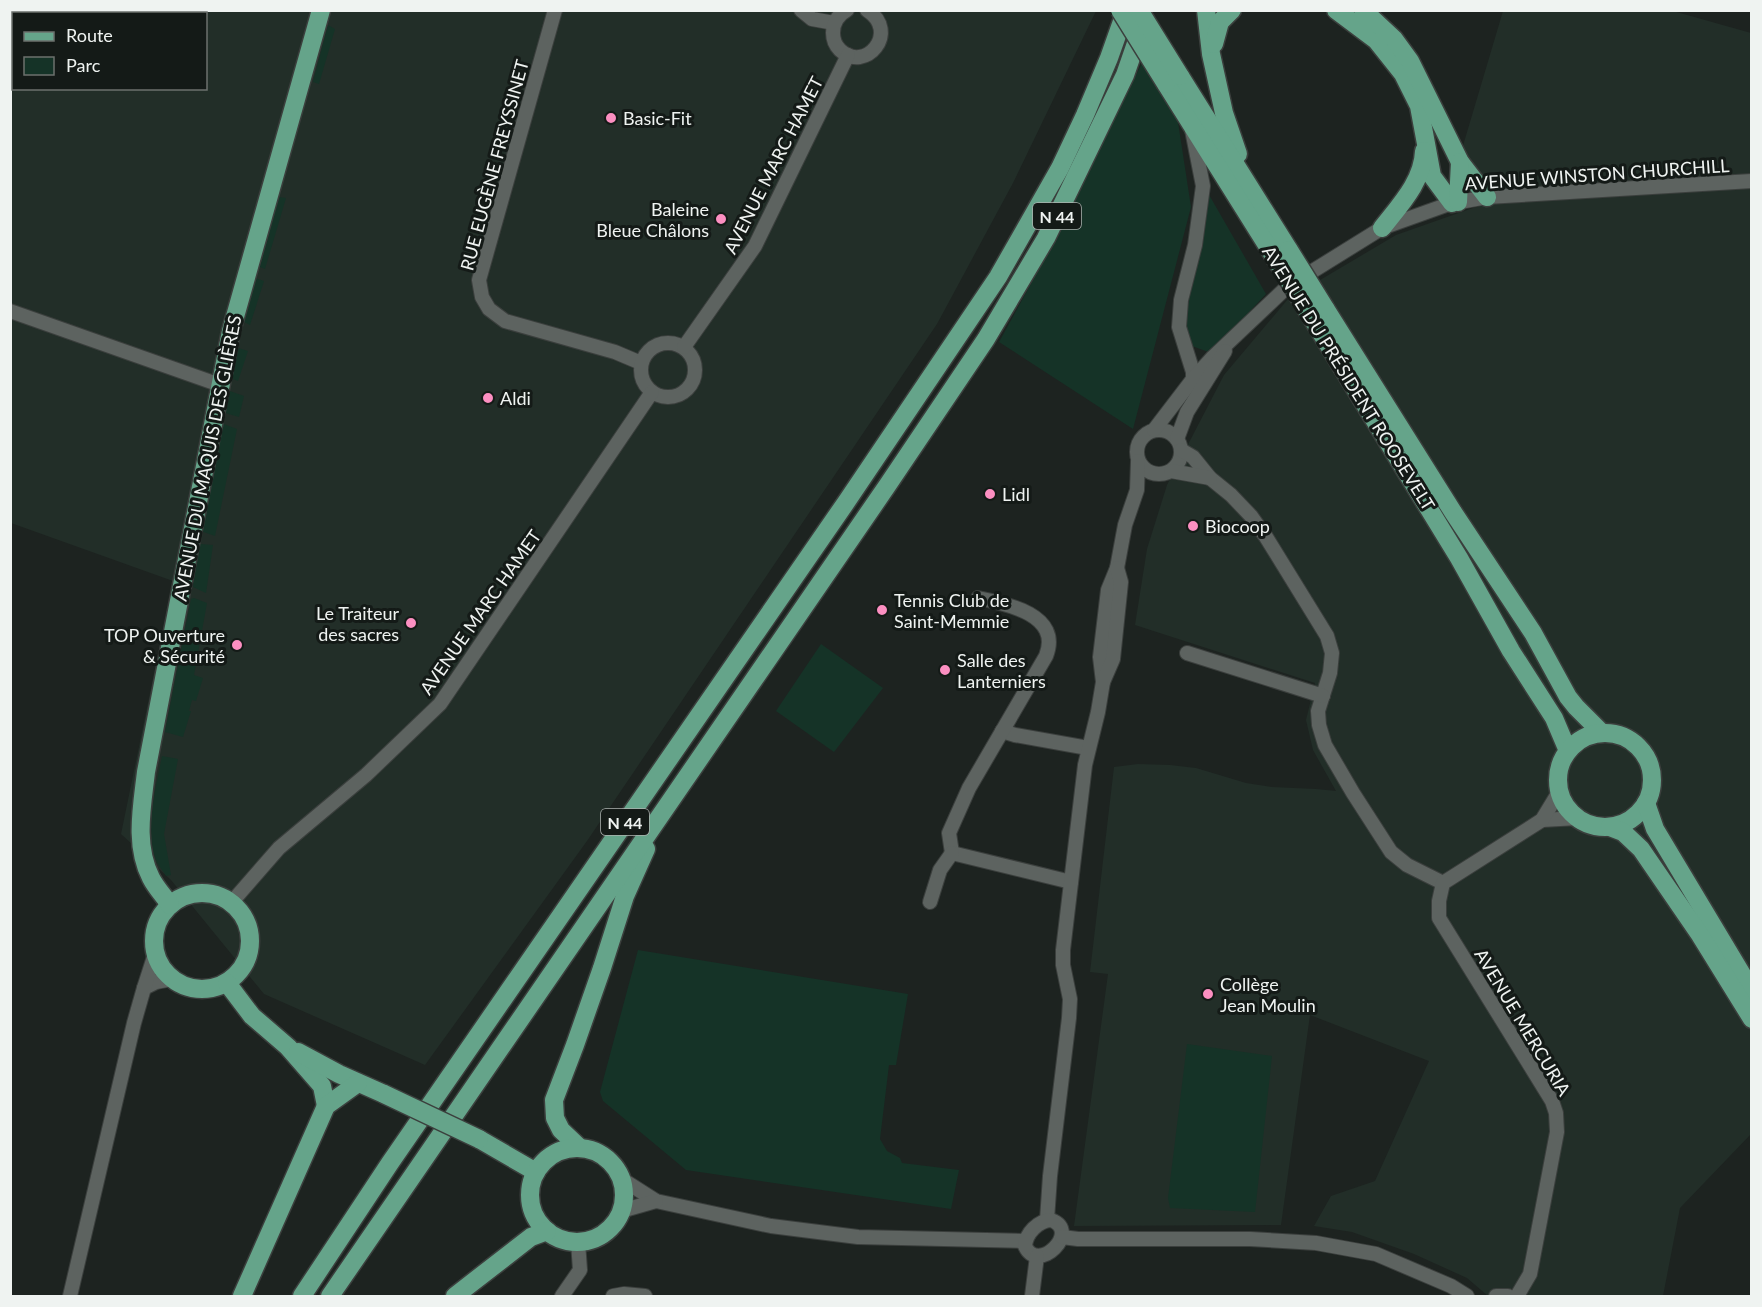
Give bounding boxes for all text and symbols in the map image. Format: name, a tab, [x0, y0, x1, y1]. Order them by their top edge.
legend	[12, 12, 207, 90]
text: Route	[66, 24, 113, 46]
text: Parc	[66, 54, 101, 76]
street label: RUE EUGÈNE FREYSSINET	[455, 57, 533, 273]
street label: AVENUE MARC HAMET	[719, 72, 827, 257]
place label: Basic-Fit	[623, 107, 692, 129]
marker: Basic-Fit	[604, 111, 618, 125]
street label: AVENUE WINSTON CHURCHILL	[1464, 154, 1730, 194]
place label: Baleine Bleue Châlons	[596, 198, 709, 241]
road number: N 44	[1033, 203, 1081, 229]
marker: Baleine Bleue Châlons	[714, 212, 728, 226]
street label: AVENUE DU PRÉSIDENT ROOSEVELT	[1258, 242, 1440, 515]
street label: AVENUE DU MAQUIS DES GLIÈRES	[168, 313, 246, 603]
place label: Aldi	[500, 387, 531, 409]
marker: Aldi	[481, 391, 495, 405]
place label: Lidl	[1002, 483, 1030, 505]
marker: Lidl	[983, 487, 997, 501]
place label: Biocoop	[1205, 515, 1270, 537]
marker: Biocoop	[1186, 519, 1200, 533]
street label: AVENUE MARC HAMET	[415, 525, 545, 699]
place label: Tennis Club de Saint-Memmie	[894, 589, 1009, 632]
place label: Le Traiteur des sacres	[316, 602, 399, 645]
marker: Tennis Club de Saint-Memmie	[875, 603, 889, 617]
marker: Le Traiteur des sacres	[404, 616, 418, 630]
place label: TOP Ouverture & Sécurité	[104, 624, 225, 667]
marker: TOP Ouverture & Sécurité	[230, 638, 244, 652]
place label: Salle des Lanterniers	[957, 649, 1046, 692]
marker: Salle des Lanterniers	[938, 663, 952, 677]
road number: N 44	[601, 809, 649, 835]
street label: AVENUE MERCURIA	[1470, 944, 1576, 1100]
place label: Collège Jean Moulin	[1220, 973, 1316, 1016]
marker: Collège Jean Moulin	[1201, 987, 1215, 1001]

